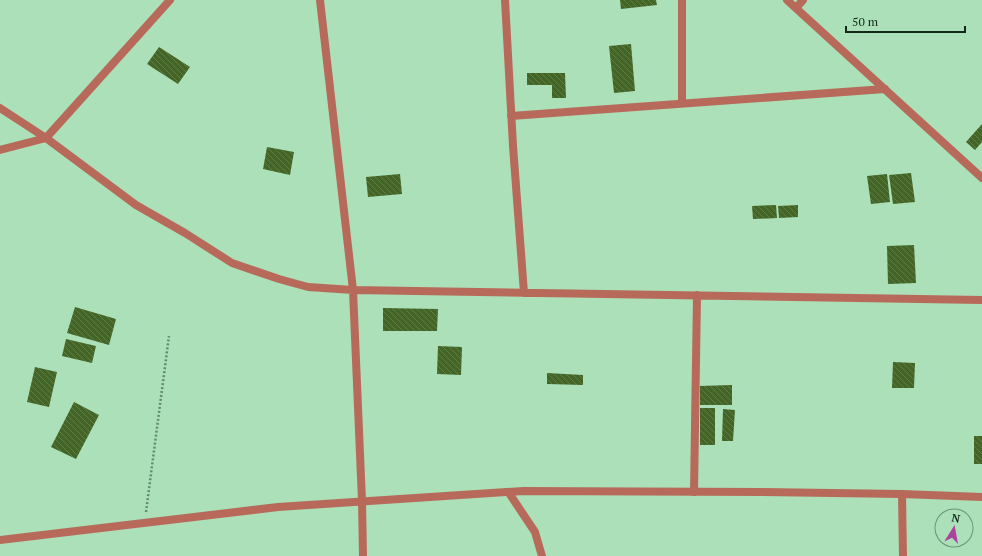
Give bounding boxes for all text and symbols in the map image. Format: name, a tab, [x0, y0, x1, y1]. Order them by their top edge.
scale bar	[846, 8, 965, 34]
text: 50 m	[852, 14, 879, 29]
north arrow	[934, 508, 974, 548]
text: N	[950, 511, 962, 526]

